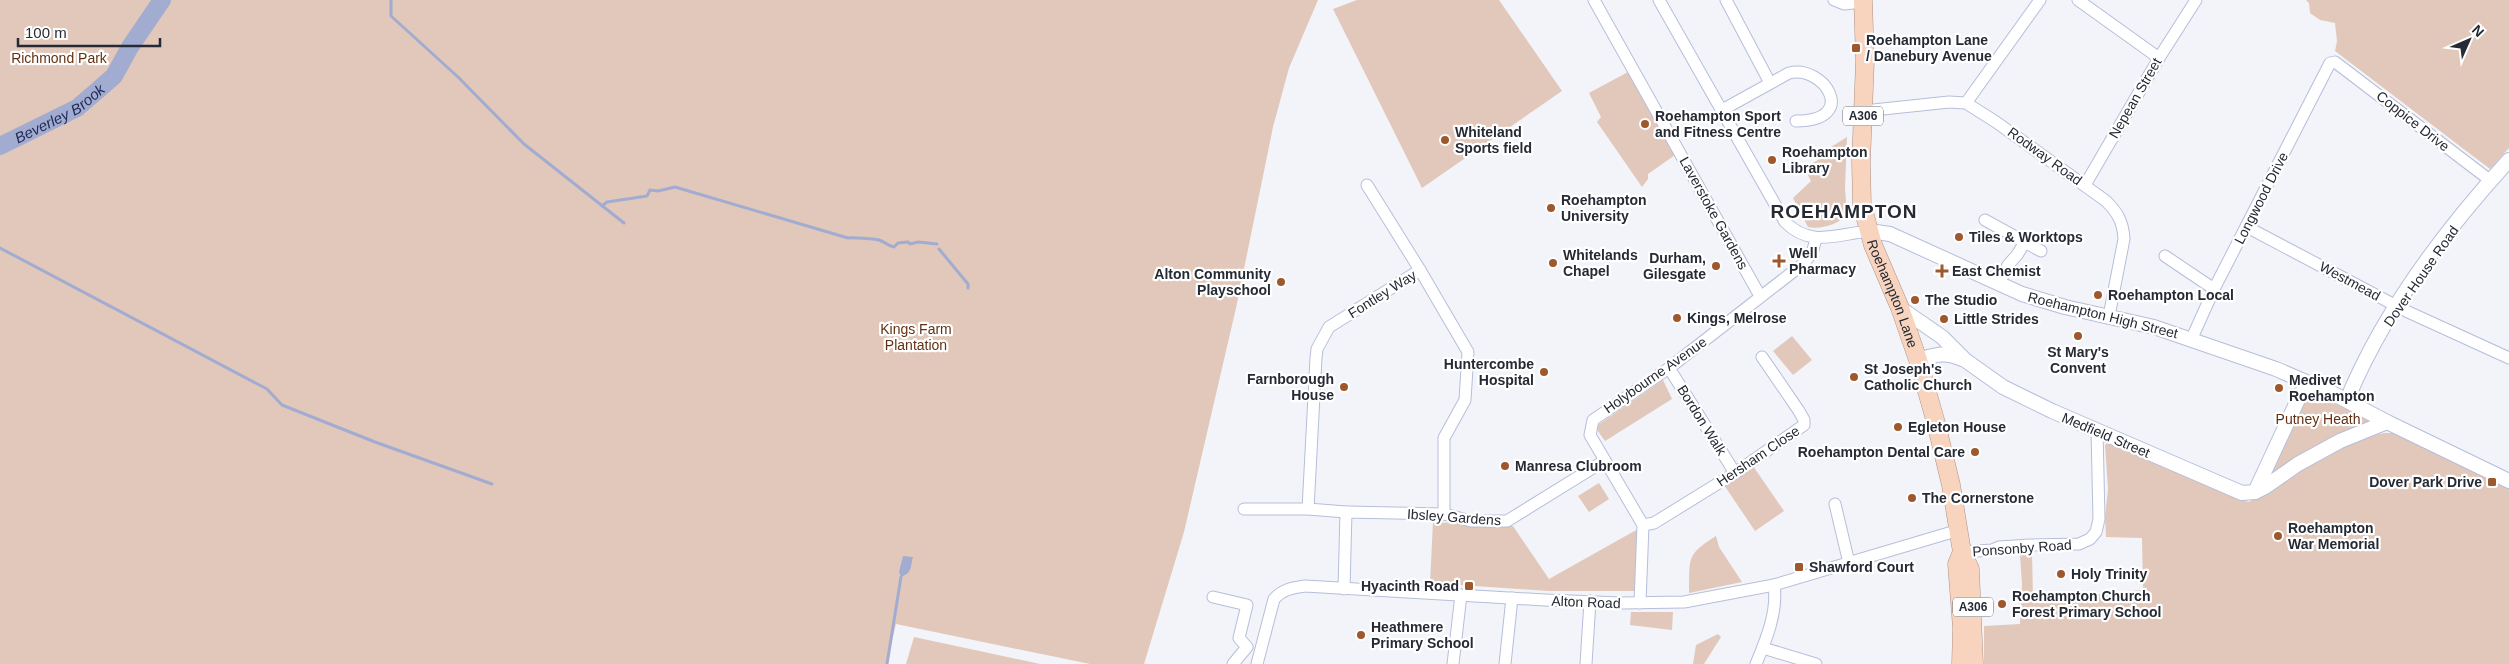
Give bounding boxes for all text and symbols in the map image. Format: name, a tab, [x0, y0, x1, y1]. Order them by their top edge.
scale bar	[18, 15, 160, 47]
north arrow	[2444, 15, 2494, 65]
text: N	[2469, 22, 2487, 40]
text: 100 m	[25, 24, 67, 41]
place label: Roehampton Lane / Danebury Avenue	[1866, 32, 1992, 64]
marker: Roehampton Lane / Danebury Avenue	[1850, 42, 1862, 54]
park label: Richmond Park	[11, 50, 108, 66]
street label: Nepean Street	[2105, 55, 2165, 141]
water label: Beverley Brook	[12, 79, 109, 146]
street label: Coppice Drive	[2373, 88, 2453, 154]
road number: A306	[1843, 106, 1883, 125]
place label: Roehampton Sport and Fitness Centre	[1655, 108, 1781, 140]
marker: Roehampton Sport and Fitness Centre	[1639, 118, 1651, 130]
place label: Whiteland Sports field	[1455, 124, 1532, 156]
street label: Rodway Road	[2005, 124, 2085, 188]
marker: Whiteland Sports field	[1439, 134, 1451, 146]
place label: Roehampton Library	[1782, 144, 1868, 176]
street label: Longwood Drive	[2231, 149, 2291, 247]
street label: Laverstoke Gardens	[1676, 154, 1752, 272]
marker: Roehampton Library	[1766, 154, 1778, 166]
place label: Roehampton University	[1561, 192, 1647, 224]
district label: ROEHAMPTON	[1771, 201, 1917, 222]
marker: Roehampton University	[1545, 202, 1557, 214]
street label: Dover House Road	[2380, 223, 2462, 329]
place label: Tiles & Worktops	[1969, 229, 2083, 245]
marker: Tiles & Worktops	[1953, 231, 1965, 243]
street label: Roehampton Lane	[1864, 238, 1921, 350]
place label: Well Pharmacy	[1789, 245, 1856, 277]
place label: Whitelands Chapel	[1563, 247, 1638, 279]
place label: Durham, Gilesgate	[1643, 250, 1706, 282]
marker: Well Pharmacy	[1773, 255, 1785, 267]
marker: Whitelands Chapel	[1547, 257, 1559, 269]
street label: Westmead	[2317, 258, 2383, 304]
marker: Durham, Gilesgate	[1710, 260, 1722, 272]
place label: East Chemist	[1952, 263, 2041, 279]
marker: East Chemist	[1936, 265, 1948, 277]
place label: Alton Community Playschool	[1154, 266, 1271, 298]
street label: Fontley Way	[1345, 267, 1419, 321]
marker: Alton Community Playschool	[1275, 276, 1287, 288]
place label: Roehampton Local	[2108, 287, 2234, 303]
street label: Roehampton High Street	[2026, 289, 2180, 341]
marker: Roehampton Local	[2092, 289, 2104, 301]
place label: The Studio	[1925, 292, 1997, 308]
marker: The Studio	[1909, 294, 1921, 306]
place label: Kings, Melrose	[1687, 310, 1787, 326]
place label: Little Strides	[1954, 311, 2039, 327]
marker: Kings, Melrose	[1671, 312, 1683, 324]
marker: Little Strides	[1938, 313, 1950, 325]
park label: Kings Farm Plantation	[880, 321, 952, 353]
marker: St Mary's Convent	[2072, 330, 2084, 342]
street label: Holybourne Avenue	[1600, 333, 1710, 417]
place label: St Mary's Convent	[2047, 344, 2109, 376]
place label: Huntercombe Hospital	[1444, 356, 1534, 388]
place label: St Joseph's Catholic Church	[1864, 361, 1972, 393]
marker: Huntercombe Hospital	[1538, 366, 1550, 378]
place label: Farnborough House	[1247, 371, 1334, 403]
marker: St Joseph's Catholic Church	[1848, 371, 1860, 383]
place label: Medivet Roehampton	[2289, 372, 2375, 404]
marker: Farnborough House	[1338, 381, 1350, 393]
street label: Bordon Walk	[1674, 382, 1730, 459]
marker: Medivet Roehampton	[2273, 382, 2285, 394]
street label: Medfield Street	[2060, 409, 2153, 461]
park label: Putney Heath	[2276, 411, 2360, 427]
place label: Egleton House	[1908, 419, 2006, 435]
marker: Egleton House	[1892, 421, 1904, 433]
street label: Hersham Close	[1714, 422, 1803, 490]
place label: Roehampton Dental Care	[1798, 444, 1965, 460]
marker: Roehampton Dental Care	[1969, 446, 1981, 458]
place label: Manresa Clubroom	[1515, 458, 1642, 474]
marker: Manresa Clubroom	[1499, 460, 1511, 472]
place label: Dover Park Drive	[2369, 474, 2482, 490]
marker: Dover Park Drive	[2486, 476, 2498, 488]
place label: The Cornerstone	[1922, 490, 2034, 506]
marker: The Cornerstone	[1906, 492, 1918, 504]
street label: Ibsley Gardens	[1406, 506, 1502, 528]
place label: Roehampton War Memorial	[2288, 520, 2379, 552]
marker: Roehampton War Memorial	[2272, 530, 2284, 542]
street label: Ponsonby Road	[1972, 537, 2072, 559]
place label: Shawford Court	[1809, 559, 1914, 575]
marker: Shawford Court	[1793, 561, 1805, 573]
place label: Holy Trinity	[2071, 566, 2147, 582]
marker: Holy Trinity	[2055, 568, 2067, 580]
place label: Hyacinth Road	[1361, 578, 1459, 594]
marker: Hyacinth Road	[1463, 580, 1475, 592]
place label: Roehampton Church Forest Primary School	[2012, 588, 2161, 620]
street label: Alton Road	[1551, 593, 1621, 611]
road number: A306	[1953, 598, 1993, 616]
marker: Roehampton Church Forest Primary School	[1996, 598, 2008, 610]
place label: Heathmere Primary School	[1371, 619, 1474, 651]
marker: Heathmere Primary School	[1355, 629, 1367, 641]

